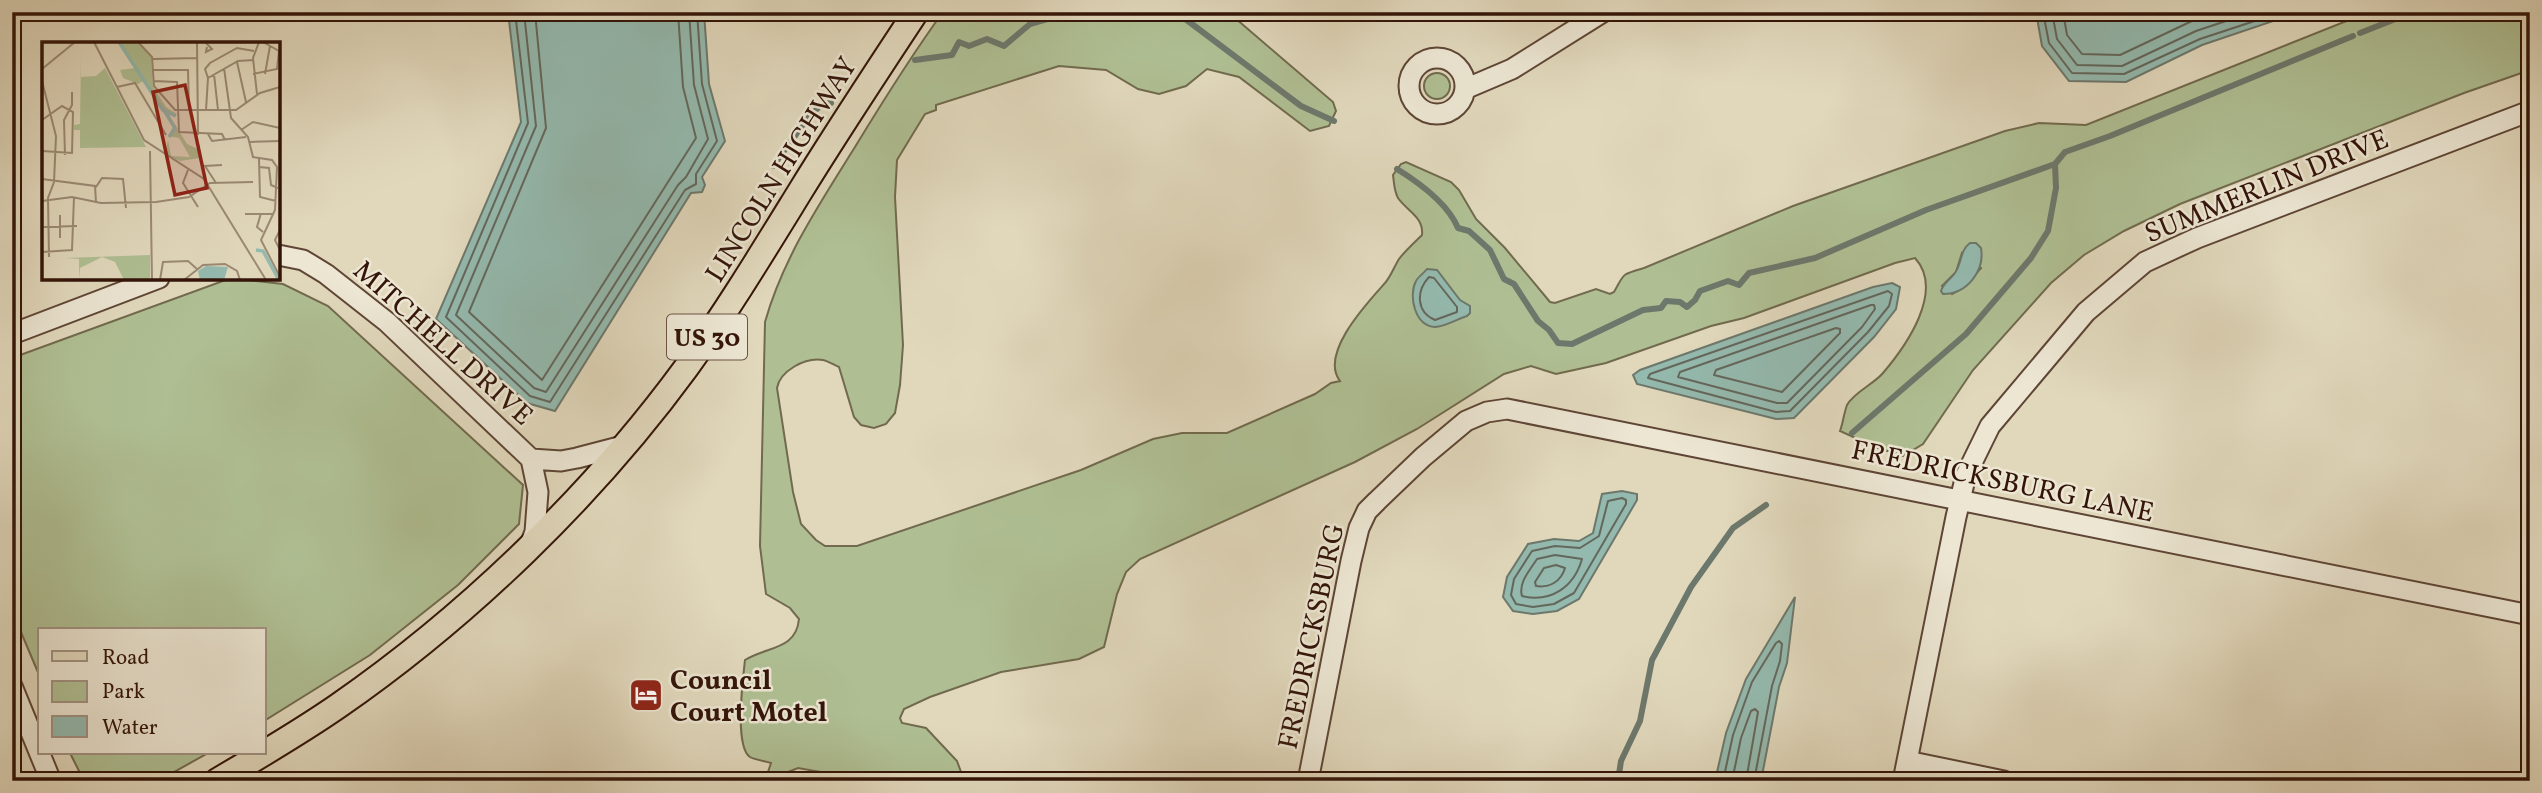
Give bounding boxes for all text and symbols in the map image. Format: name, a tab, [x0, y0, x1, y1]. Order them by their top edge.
inset map	[42, 42, 280, 280]
street label: LINCOLN HIGHWAY	[697, 50, 867, 291]
street label: SUMMERLIN DRIVE	[2139, 121, 2395, 254]
street label: MITCHELL DRIVE	[344, 252, 541, 435]
road number: US 30	[667, 314, 747, 360]
street label: FREDRICKSBURG LANE	[1848, 431, 2157, 534]
street label: FREDRICKSBURG	[1269, 520, 1355, 753]
legend	[38, 628, 266, 754]
text: Road	[102, 644, 149, 673]
place label: Council Court Motel	[670, 662, 827, 733]
hotel icon: Council Court Motel	[627, 676, 665, 714]
text: Park	[102, 678, 145, 707]
text: Water	[102, 714, 158, 743]

